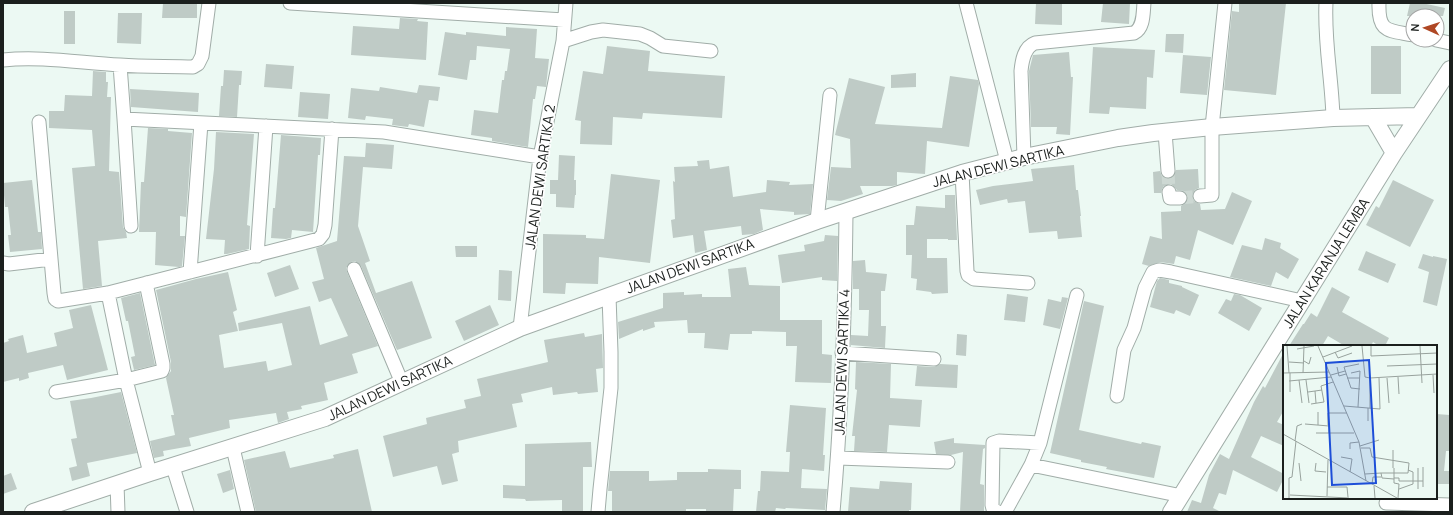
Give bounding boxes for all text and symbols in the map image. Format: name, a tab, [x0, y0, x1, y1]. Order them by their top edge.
north arrow	[1405, 8, 1445, 48]
text: N	[1407, 23, 1422, 32]
street label: JALAN DEWI SARTIKA 2	[520, 103, 559, 251]
street label: JALAN DEWI SARTIKA	[930, 140, 1066, 191]
street label: JALAN KARANJA LEMBA	[1278, 194, 1373, 331]
street label: JALAN DEWI SARTIKA	[623, 233, 757, 298]
street label: JALAN DEWI SARTIKA 4	[829, 289, 854, 435]
inset map	[1283, 345, 1437, 499]
street label: JALAN DEWI SARTIKA	[325, 350, 455, 425]

